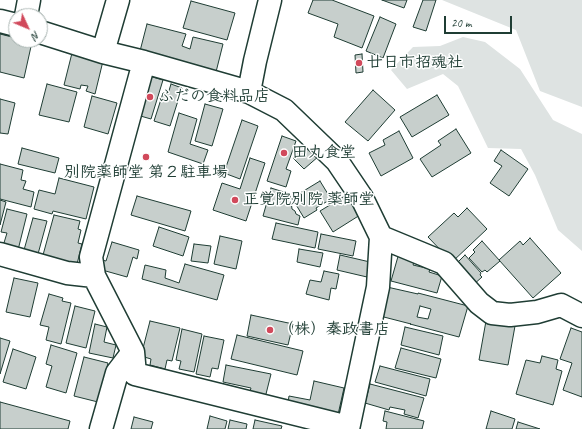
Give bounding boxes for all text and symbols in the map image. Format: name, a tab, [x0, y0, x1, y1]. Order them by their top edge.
north arrow	[8, 8, 48, 48]
scale bar	[446, 8, 514, 34]
text: 20 m	[451, 15, 471, 31]
text: N	[29, 28, 43, 43]
place label: 廿日市招魂社	[367, 53, 463, 73]
marker: 廿日市招魂社	[354, 58, 364, 68]
place label: ふだの食料品店	[158, 87, 270, 107]
marker: ふだの食料品店	[145, 92, 155, 102]
place label: 田丸食堂	[292, 143, 356, 163]
marker: 田丸食堂	[279, 148, 289, 158]
marker: 別院薬師堂 第２駐車場	[141, 152, 151, 162]
place label: 別院薬師堂 第２駐車場	[64, 163, 228, 183]
place label: 正覚院別院 薬師堂	[243, 190, 375, 210]
marker: 正覚院別院 薬師堂	[230, 195, 240, 205]
place label: （株）秦政書店	[278, 320, 390, 340]
marker: （株）秦政書店	[265, 325, 275, 335]

